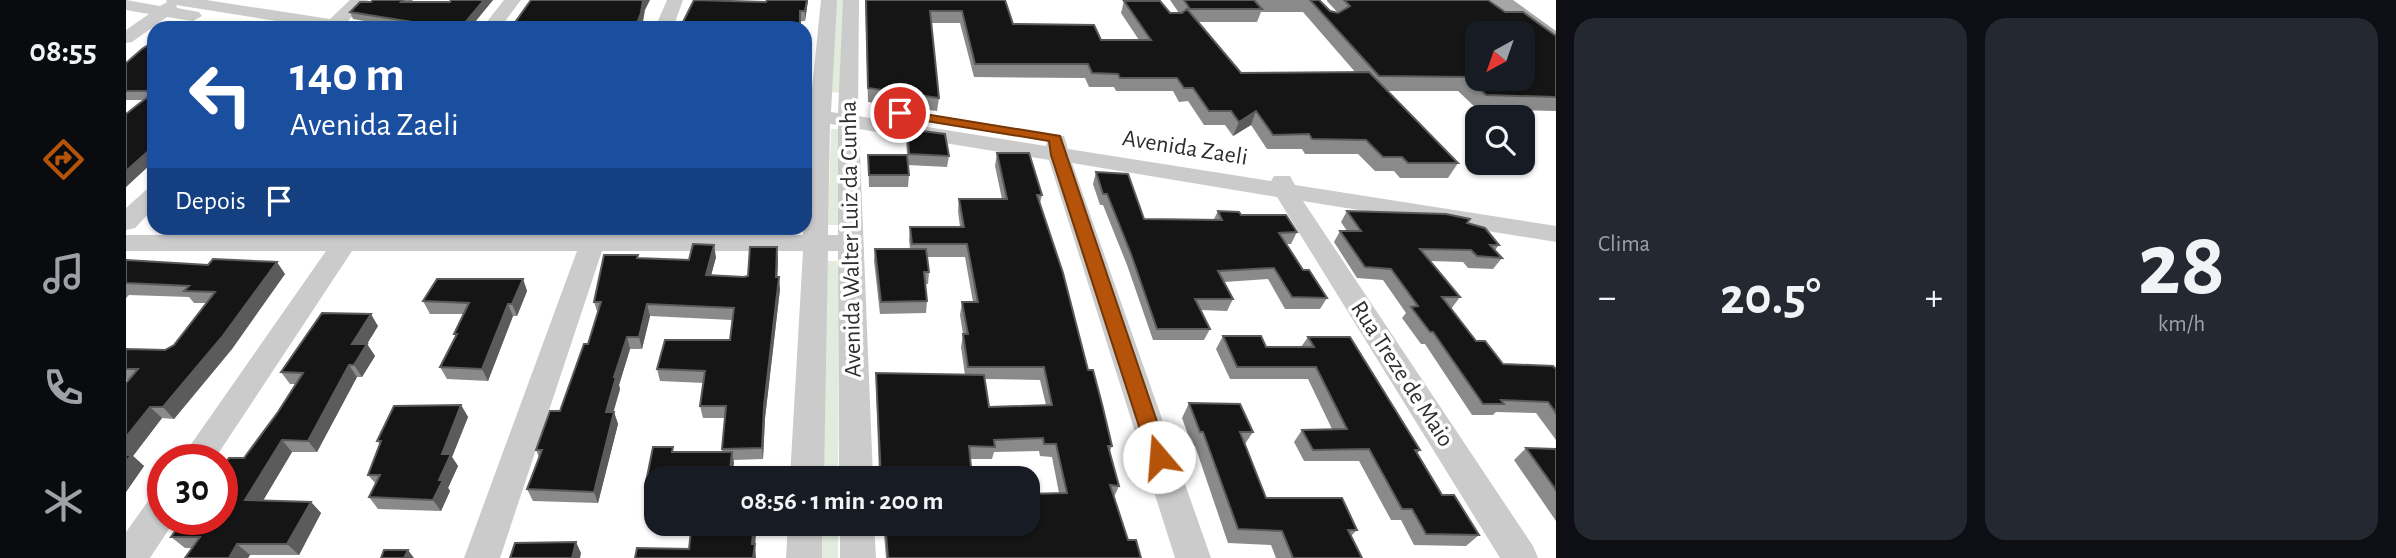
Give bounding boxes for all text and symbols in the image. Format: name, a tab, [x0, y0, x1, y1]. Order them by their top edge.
north arrow	[1465, 21, 1535, 91]
map controls	[1465, 21, 1535, 175]
text: 08:55	[29, 35, 97, 67]
icon: left	[175, 49, 266, 140]
text: 140 m	[290, 51, 405, 100]
pin	[870, 83, 930, 143]
icon: arrive	[881, 94, 919, 132]
street label: Avenida Walter Luiz da Cunha	[837, 100, 865, 378]
button: search	[1465, 105, 1535, 175]
text: Avenida Zaeli	[290, 109, 459, 141]
street label: Avenida Zaeli	[1121, 126, 1249, 170]
icon: directions	[39, 135, 88, 184]
icon: arrive	[260, 182, 298, 220]
text: Depois	[175, 188, 246, 214]
text: 28	[2138, 220, 2225, 311]
text: Clima	[1598, 233, 1650, 256]
icon: music	[39, 249, 88, 298]
text: 20.5°	[1720, 271, 1821, 323]
text: −	[1598, 279, 1616, 317]
text: +	[1925, 279, 1943, 317]
street label: Rua Treze de Maio	[1346, 297, 1458, 451]
text: km/h	[2158, 313, 2205, 336]
icon: phone	[39, 363, 88, 412]
position arrow	[1122, 420, 1196, 494]
speed limit sign: 30	[147, 444, 238, 535]
icon: climate	[39, 477, 88, 526]
text: 08:56 · 1 min · 200 m	[741, 488, 943, 514]

